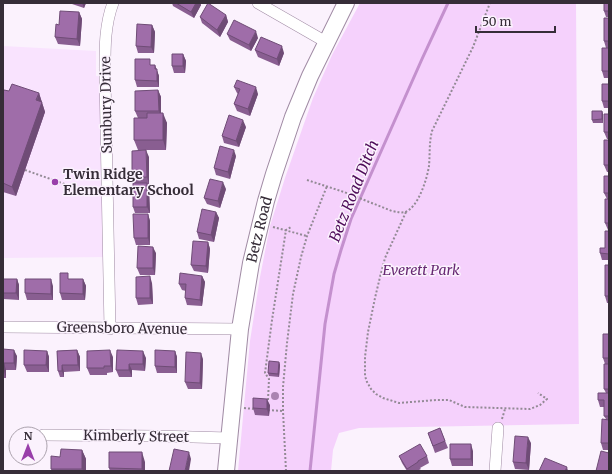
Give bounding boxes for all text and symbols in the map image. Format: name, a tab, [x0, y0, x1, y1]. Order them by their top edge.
scale bar	[476, 8, 555, 34]
text: 50 m	[482, 14, 511, 29]
street label: Sunbury Drive	[96, 56, 116, 154]
water label: Betz Road Ditch	[324, 137, 383, 245]
place label: Twin Ridge Elementary School	[63, 165, 194, 199]
marker: Twin Ridge Elementary School	[50, 177, 60, 187]
street label: Betz Road	[242, 194, 276, 264]
park label: Everett Park	[382, 261, 460, 279]
street label: Greensboro Avenue	[57, 318, 187, 338]
north arrow	[8, 426, 48, 466]
street label: Kimberly Street	[83, 426, 190, 446]
text: N	[24, 429, 33, 443]

